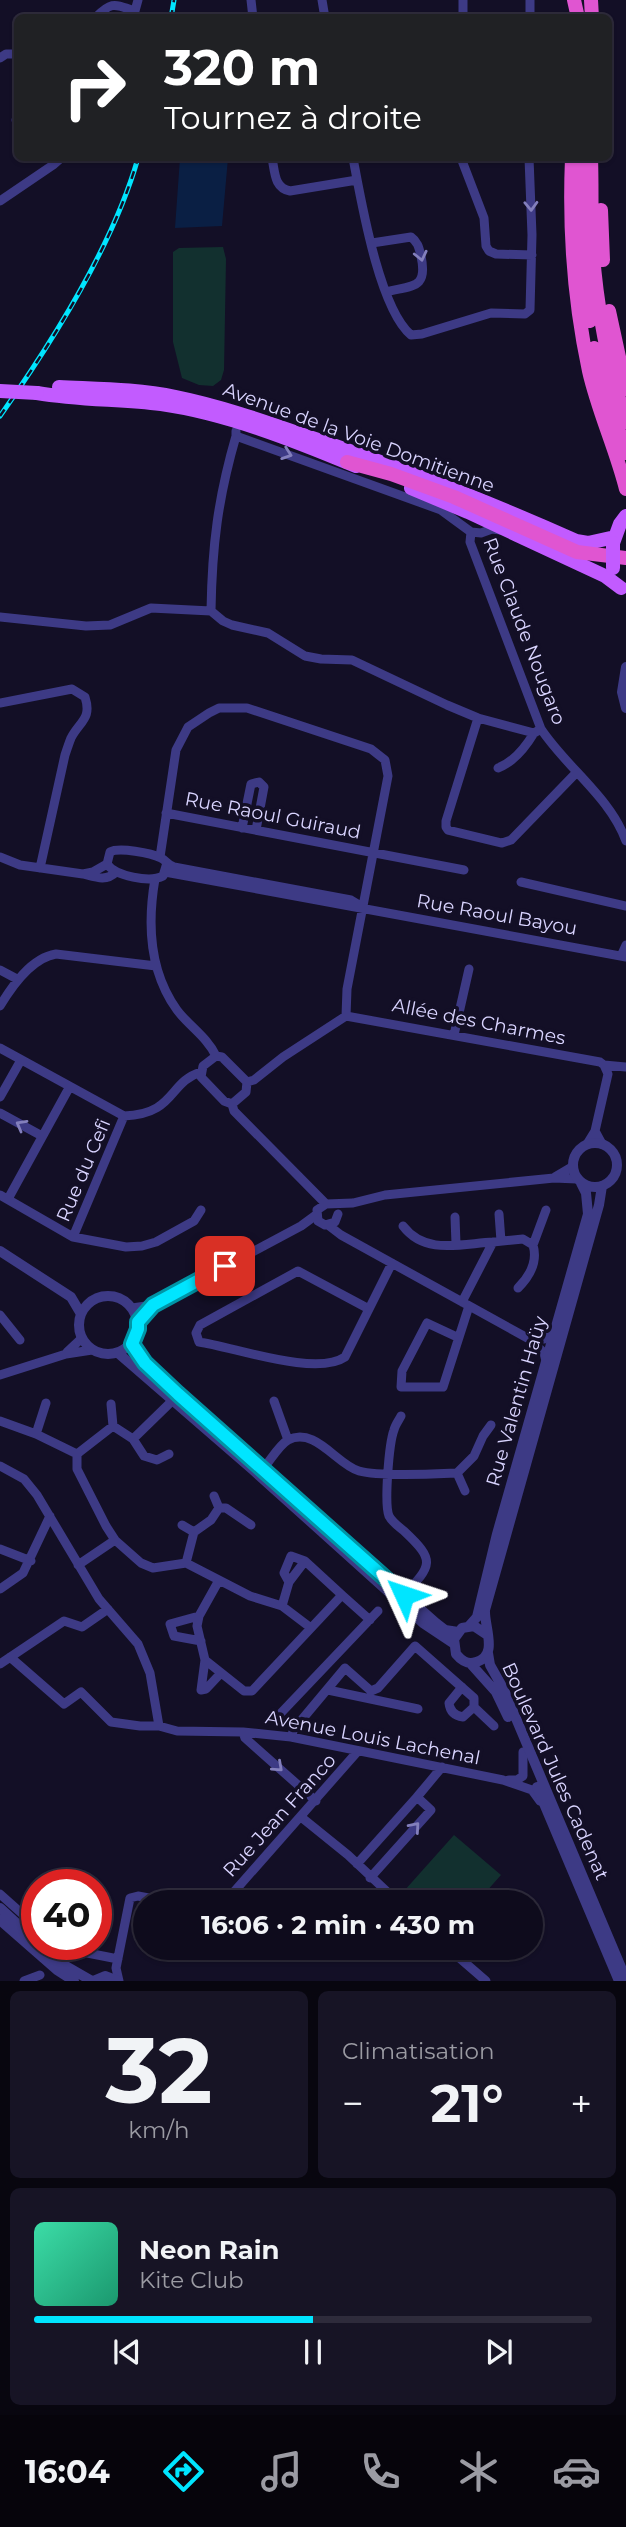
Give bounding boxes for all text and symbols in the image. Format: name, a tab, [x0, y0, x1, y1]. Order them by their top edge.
text: 320 m	[164, 38, 320, 97]
icon: right	[49, 42, 140, 133]
text: Tournez à droite	[164, 98, 422, 137]
one-way arrow	[523, 201, 538, 212]
one-way arrow	[412, 250, 427, 262]
street label: Avenue de la Voie Domitienne	[220, 378, 498, 497]
one-way arrow	[281, 446, 293, 460]
street label: Rue Claude Nougaro	[478, 534, 571, 728]
street label: Rue Raoul Guiraud	[183, 787, 363, 844]
street label: Rue Raoul Bayou	[415, 889, 579, 940]
street label: Allée des Charmes	[390, 993, 568, 1050]
street label: Rue du Cefi	[51, 1115, 115, 1225]
one-way arrow	[16, 1120, 28, 1133]
pin	[195, 1236, 255, 1296]
icon: arrive	[206, 1247, 244, 1285]
street label: Rue Valentin Haüy	[481, 1313, 552, 1489]
position arrow	[367, 1558, 441, 1632]
street label: Boulevard Jules Cadenat	[497, 1659, 614, 1884]
street label: Avenue Louis Lachenal	[264, 1705, 482, 1770]
street label: Rue Jean Franco	[218, 1749, 341, 1882]
one-way arrow	[270, 1759, 283, 1771]
one-way arrow	[407, 1822, 420, 1835]
speed limit sign: 40	[21, 1869, 112, 1960]
text: 16:06 · 2 min · 430 m	[201, 1909, 475, 1941]
text: 32	[105, 2015, 213, 2126]
text: Climatisation	[342, 2037, 494, 2065]
text: 21°	[431, 2072, 503, 2135]
text: −	[342, 2080, 364, 2127]
text: +	[570, 2080, 592, 2127]
text: km/h	[128, 2116, 190, 2144]
text: Neon Rain	[139, 2234, 280, 2266]
text: Kite Club	[139, 2266, 244, 2294]
icon: previous	[108, 2333, 146, 2371]
icon: pause	[294, 2333, 332, 2371]
icon: next	[480, 2333, 518, 2371]
icon: directions	[159, 2447, 208, 2496]
icon: music	[257, 2447, 306, 2496]
icon: phone	[356, 2447, 405, 2496]
icon: climate	[454, 2447, 503, 2496]
icon: car	[552, 2447, 601, 2496]
text: 16:04	[25, 2452, 110, 2491]

